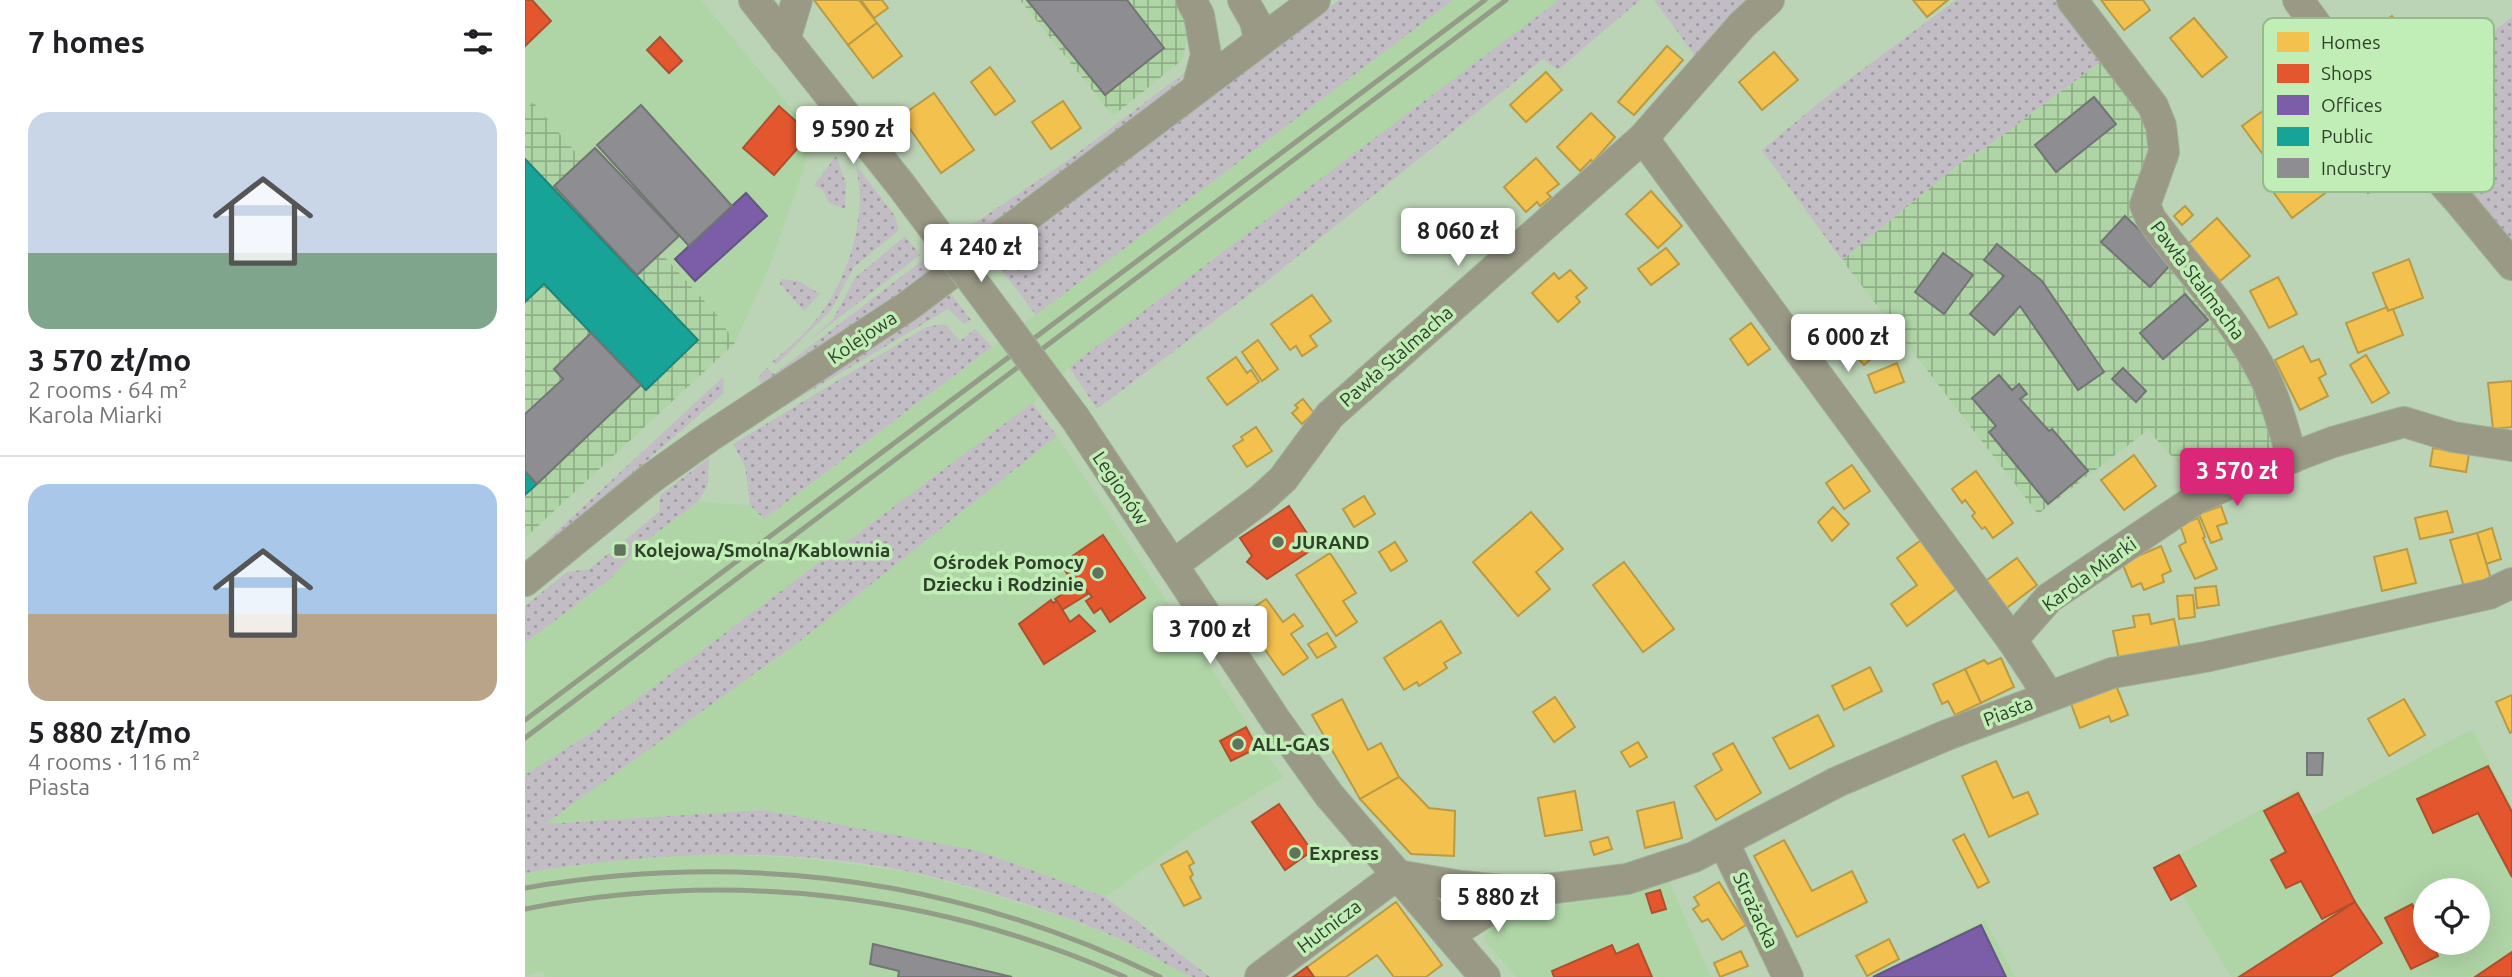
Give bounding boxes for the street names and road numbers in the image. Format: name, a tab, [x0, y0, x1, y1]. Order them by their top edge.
street label: Pawła Stalmacha	[2146, 216, 2250, 344]
street label: Pawła Stalmacha	[1335, 301, 1457, 411]
street label: Kolejowa	[823, 306, 901, 368]
street label: Legionów	[1089, 447, 1154, 529]
street label: Karola Miarki	[2038, 532, 2140, 616]
street label: Piasta	[1980, 692, 2036, 730]
street label: Strażacka	[1729, 869, 1783, 951]
street label: Hutnicza	[1293, 895, 1365, 957]

